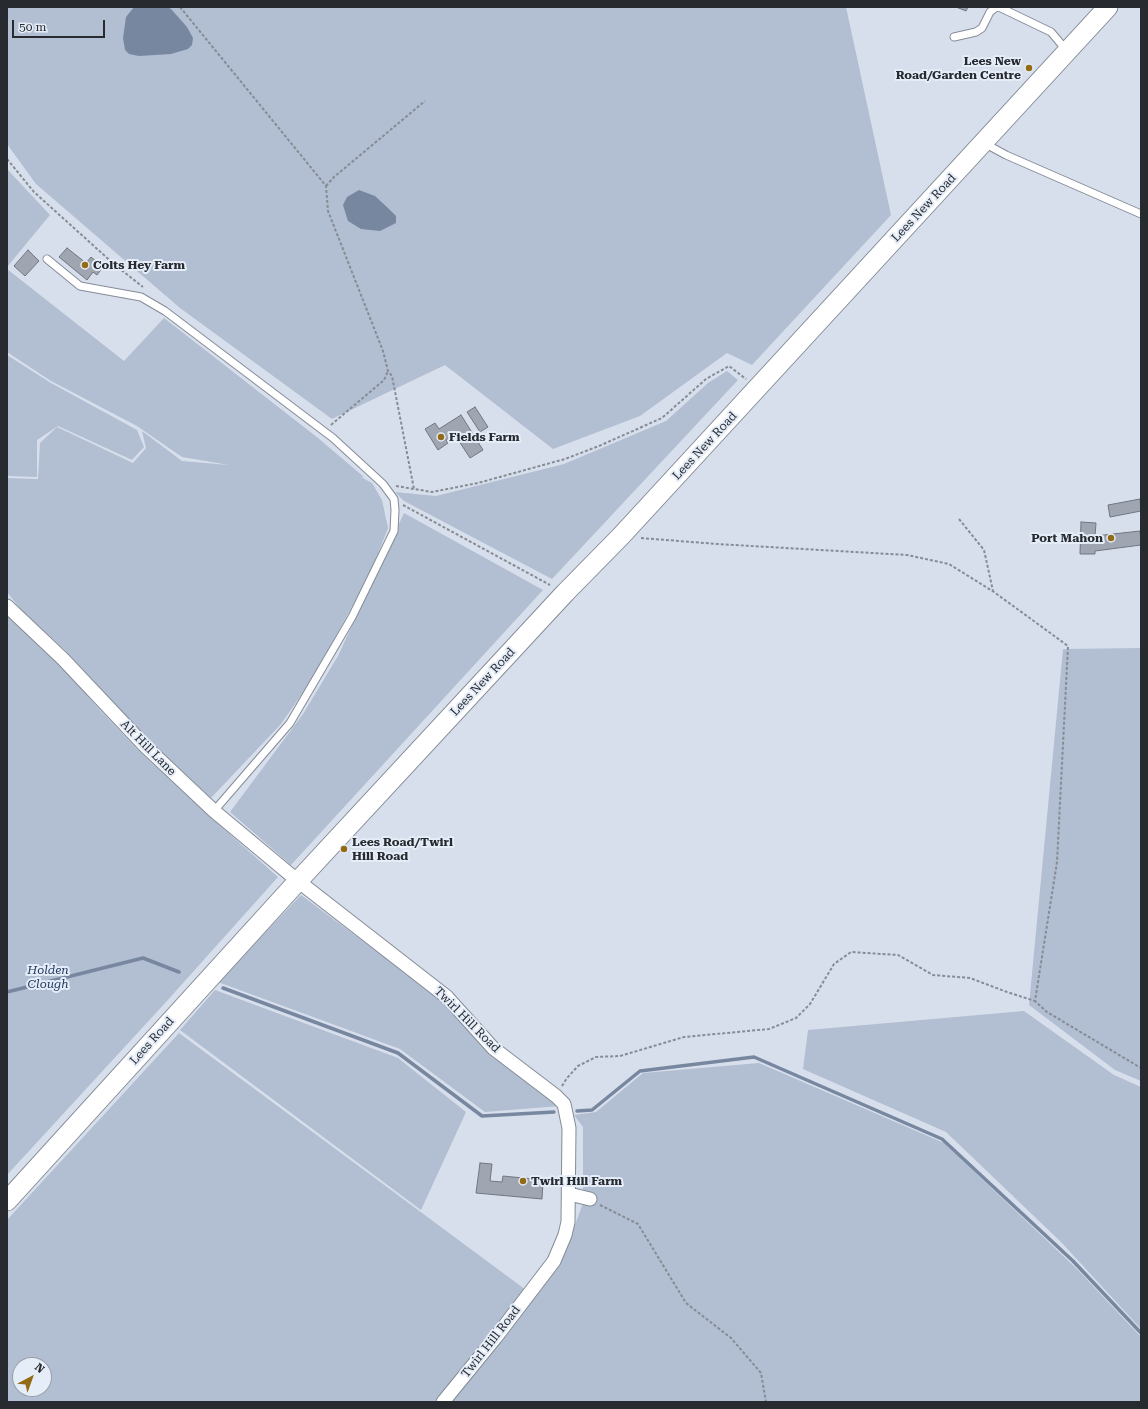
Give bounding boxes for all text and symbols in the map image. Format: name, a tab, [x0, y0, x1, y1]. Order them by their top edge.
scale bar	[14, 12, 107, 38]
text: 50 m	[19, 20, 46, 34]
place label: Lees New Road/Garden Centre	[896, 54, 1021, 82]
marker: Lees New Road/Garden Centre	[1024, 63, 1034, 73]
street label: Lees New Road	[889, 171, 959, 245]
place label: Colts Hey Farm	[93, 258, 185, 272]
marker: Colts Hey Farm	[80, 260, 90, 270]
street label: Lees New Road	[670, 409, 740, 483]
place label: Fields Farm	[449, 430, 519, 444]
marker: Fields Farm	[436, 432, 446, 442]
place label: Port Mahon	[1031, 531, 1103, 545]
marker: Port Mahon	[1106, 533, 1116, 543]
street label: Lees New Road	[448, 645, 518, 719]
street label: Alt Hill Lane	[117, 717, 179, 779]
place label: Lees Road/Twirl Hill Road	[352, 835, 453, 863]
marker: Lees Road/Twirl Hill Road	[339, 844, 349, 854]
park label: Holden Clough	[27, 963, 69, 991]
street label: Twirl Hill Road	[431, 984, 503, 1056]
street label: Lees Road	[127, 1014, 177, 1068]
place label: Twirl Hill Farm	[531, 1174, 622, 1188]
marker: Twirl Hill Farm	[518, 1176, 528, 1186]
street label: Twirl Hill Road	[458, 1303, 524, 1381]
north arrow	[12, 1357, 52, 1397]
text: N	[32, 1361, 47, 1376]

